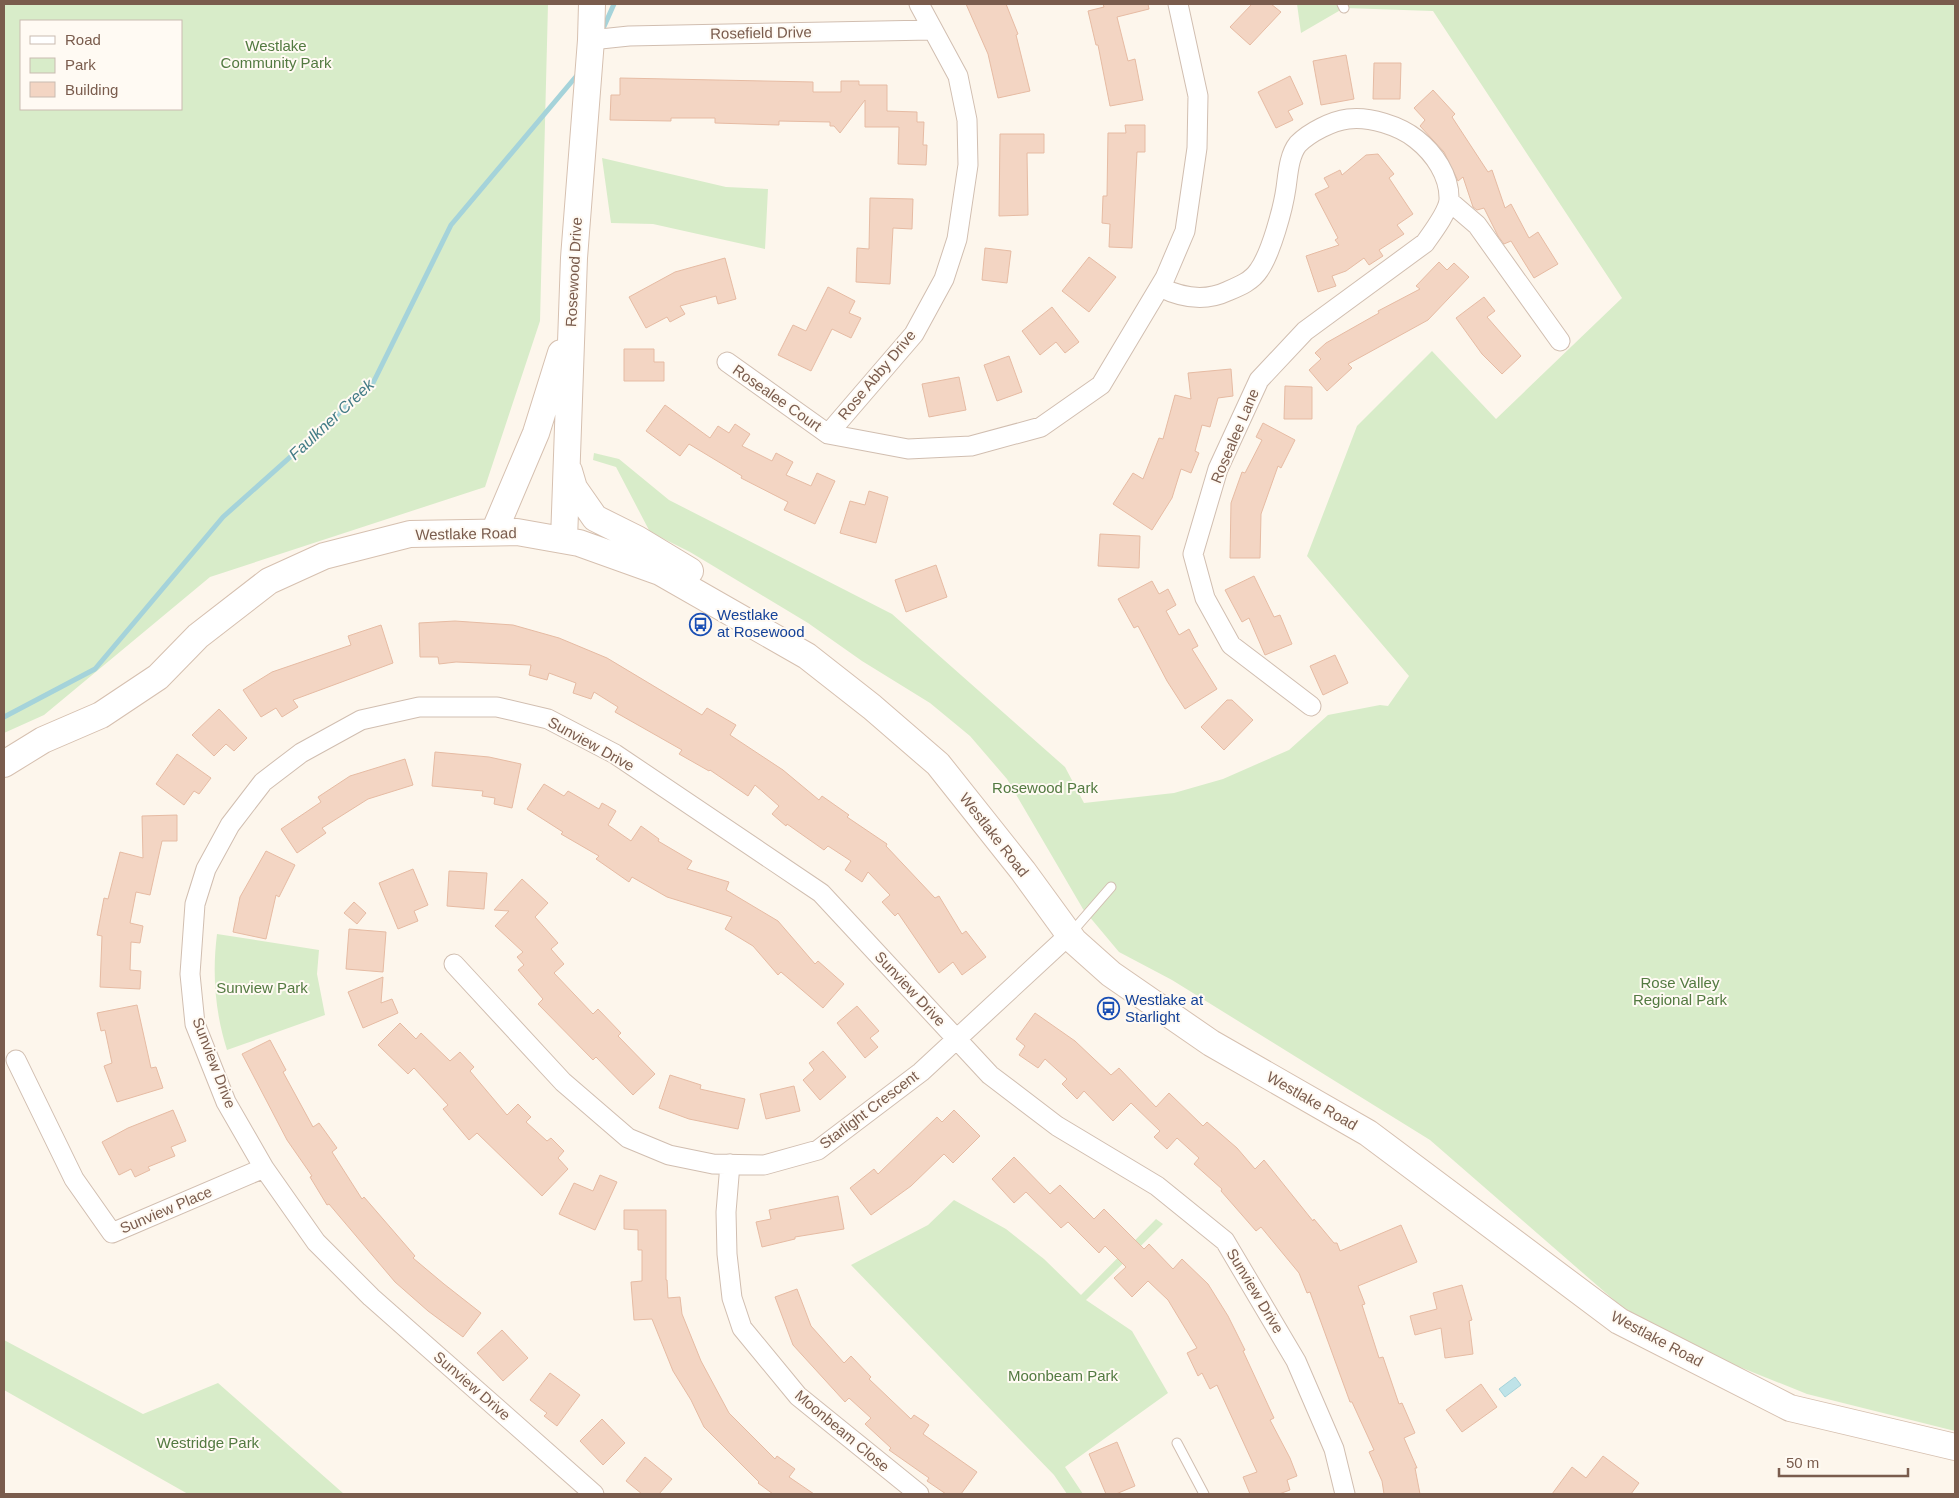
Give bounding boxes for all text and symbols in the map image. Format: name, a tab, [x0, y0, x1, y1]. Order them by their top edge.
legend	[20, 20, 182, 110]
street label: Rosefield Drive	[710, 23, 812, 42]
text: Road	[65, 31, 101, 48]
park label: Westlake Community Park	[221, 37, 332, 71]
text: Park	[65, 56, 96, 73]
text: Building	[65, 81, 118, 98]
street label: Rosewood Drive	[562, 217, 585, 327]
street label: Rose Abby Drive	[834, 326, 919, 423]
street label: Rosealee Court	[730, 361, 826, 435]
water label: Faulkner Creek	[286, 375, 378, 463]
street label: Rosealee Lane	[1207, 386, 1262, 486]
street label: Westlake Road	[415, 524, 517, 543]
place label: Westlake at Rosewood	[717, 606, 805, 640]
bus stop icon: Westlake at Rosewood	[689, 612, 713, 636]
street label: Sunview Drive	[545, 713, 637, 774]
park label: Rosewood Park	[992, 779, 1098, 796]
street label: Westlake Road	[956, 789, 1032, 880]
street label: Sunview Drive	[871, 948, 949, 1030]
park label: Rose Valley Regional Park	[1633, 974, 1728, 1008]
park label: Sunview Park	[216, 979, 308, 996]
place label: Westlake at Starlight	[1125, 991, 1204, 1025]
bus stop icon: Westlake at Starlight	[1097, 997, 1121, 1021]
street label: Sunview Drive	[189, 1015, 240, 1111]
street label: Starlight Crescent	[816, 1066, 922, 1152]
street label: Westlake Road	[1264, 1068, 1360, 1133]
street label: Sunview Place	[117, 1182, 214, 1237]
street label: Sunview Drive	[1223, 1245, 1287, 1336]
street label: Westlake Road	[1608, 1307, 1706, 1370]
street label: Sunview Drive	[431, 1348, 514, 1423]
park label: Moonbeam Park	[1008, 1367, 1119, 1384]
street label: Moonbeam Close	[792, 1386, 893, 1475]
park label: Westridge Park	[157, 1434, 260, 1451]
scale bar	[1779, 1446, 1908, 1478]
text: 50 m	[1786, 1454, 1819, 1471]

